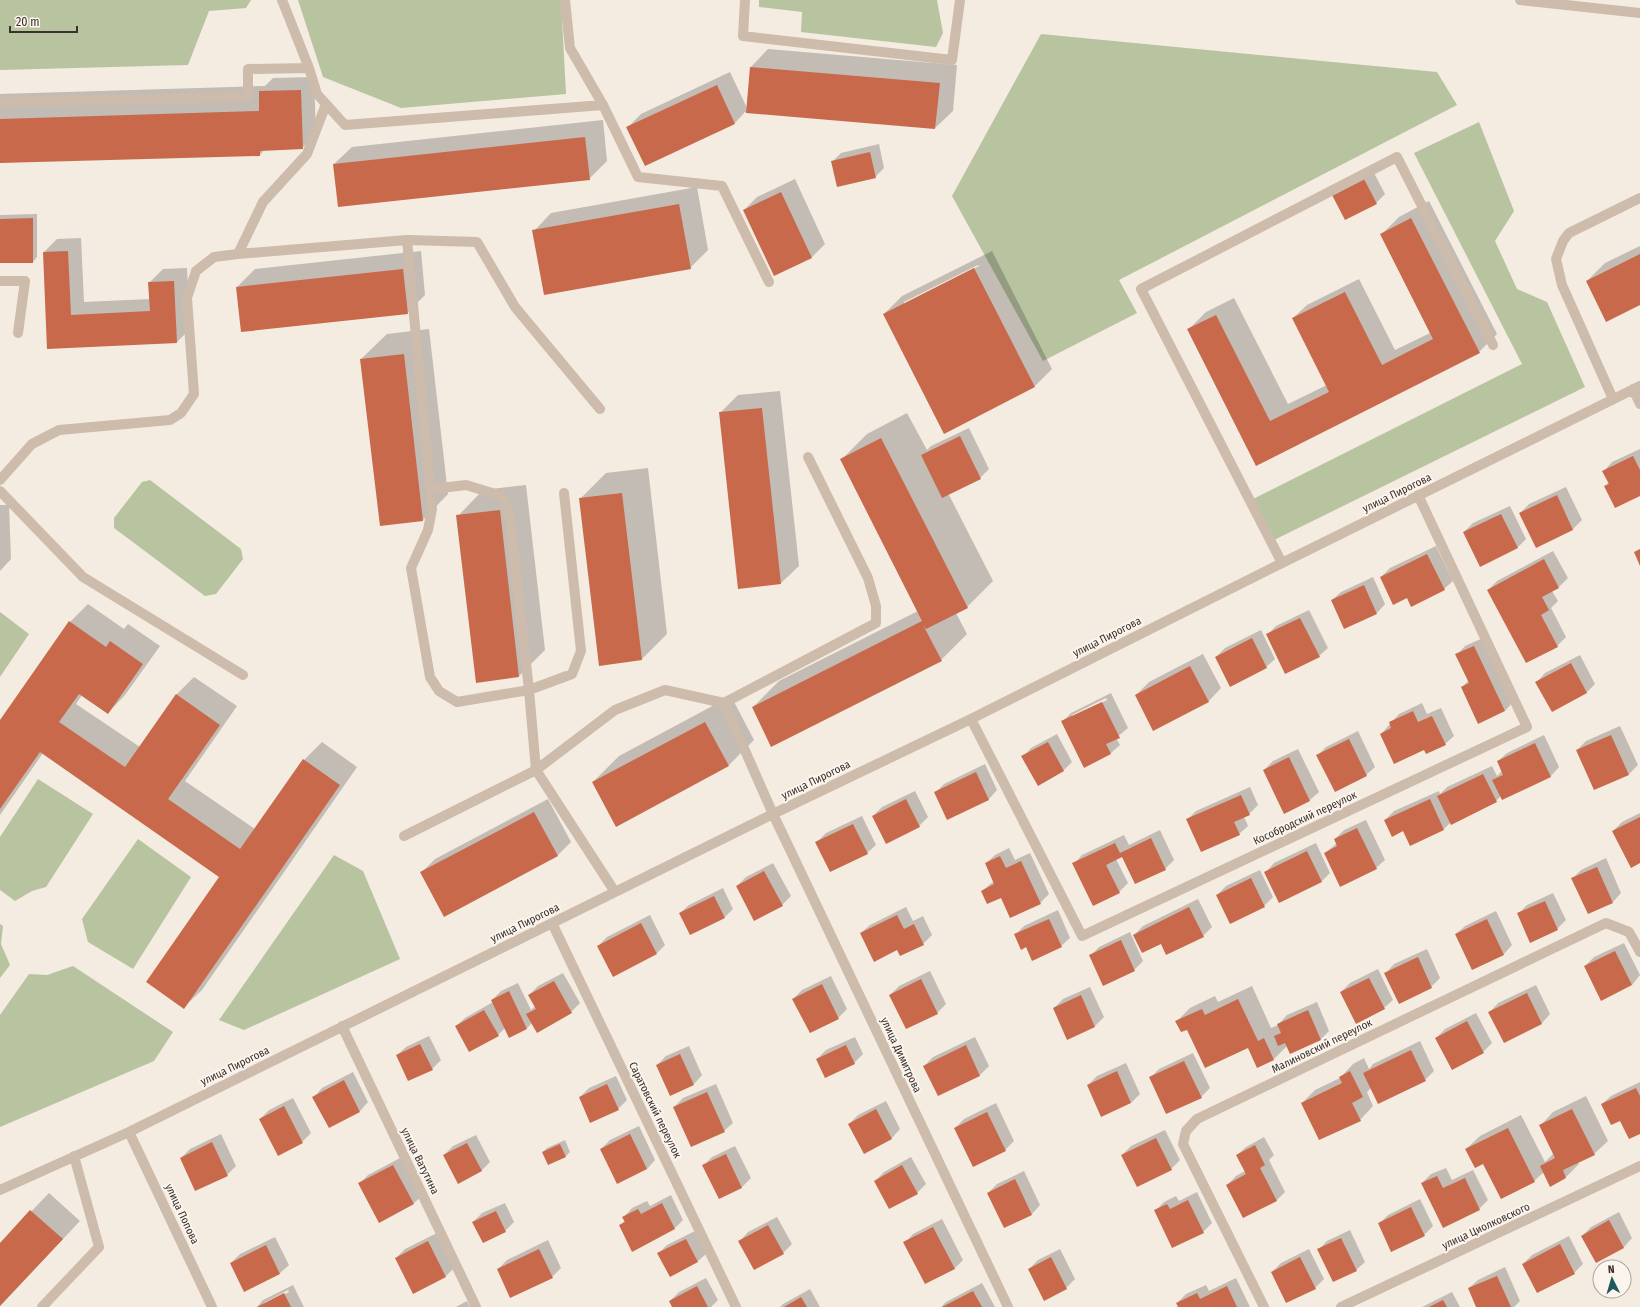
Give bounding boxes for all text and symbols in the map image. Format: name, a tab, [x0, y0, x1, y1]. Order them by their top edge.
scale bar	[10, 8, 77, 34]
text: 20 m	[16, 15, 40, 29]
street label: улица Пирогова	[1360, 471, 1434, 515]
street label: улица Пирогова	[1071, 614, 1143, 660]
street label: улица Пирогова	[779, 758, 853, 802]
street label: Кособродский переулок	[1251, 788, 1360, 848]
street label: улица Пирогова	[488, 901, 562, 945]
street label: улица Димитрова	[878, 1015, 924, 1095]
street label: Малиновский переулок	[1270, 1016, 1375, 1076]
street label: улица Пирогова	[198, 1044, 272, 1088]
street label: Саратовский переулок	[626, 1060, 684, 1161]
street label: улица Ватутина	[398, 1126, 442, 1196]
street label: улица Попова	[162, 1182, 202, 1246]
street label: улица Циолковского	[1440, 1200, 1532, 1252]
north arrow	[1592, 1259, 1632, 1299]
text: N	[1607, 1263, 1615, 1276]

